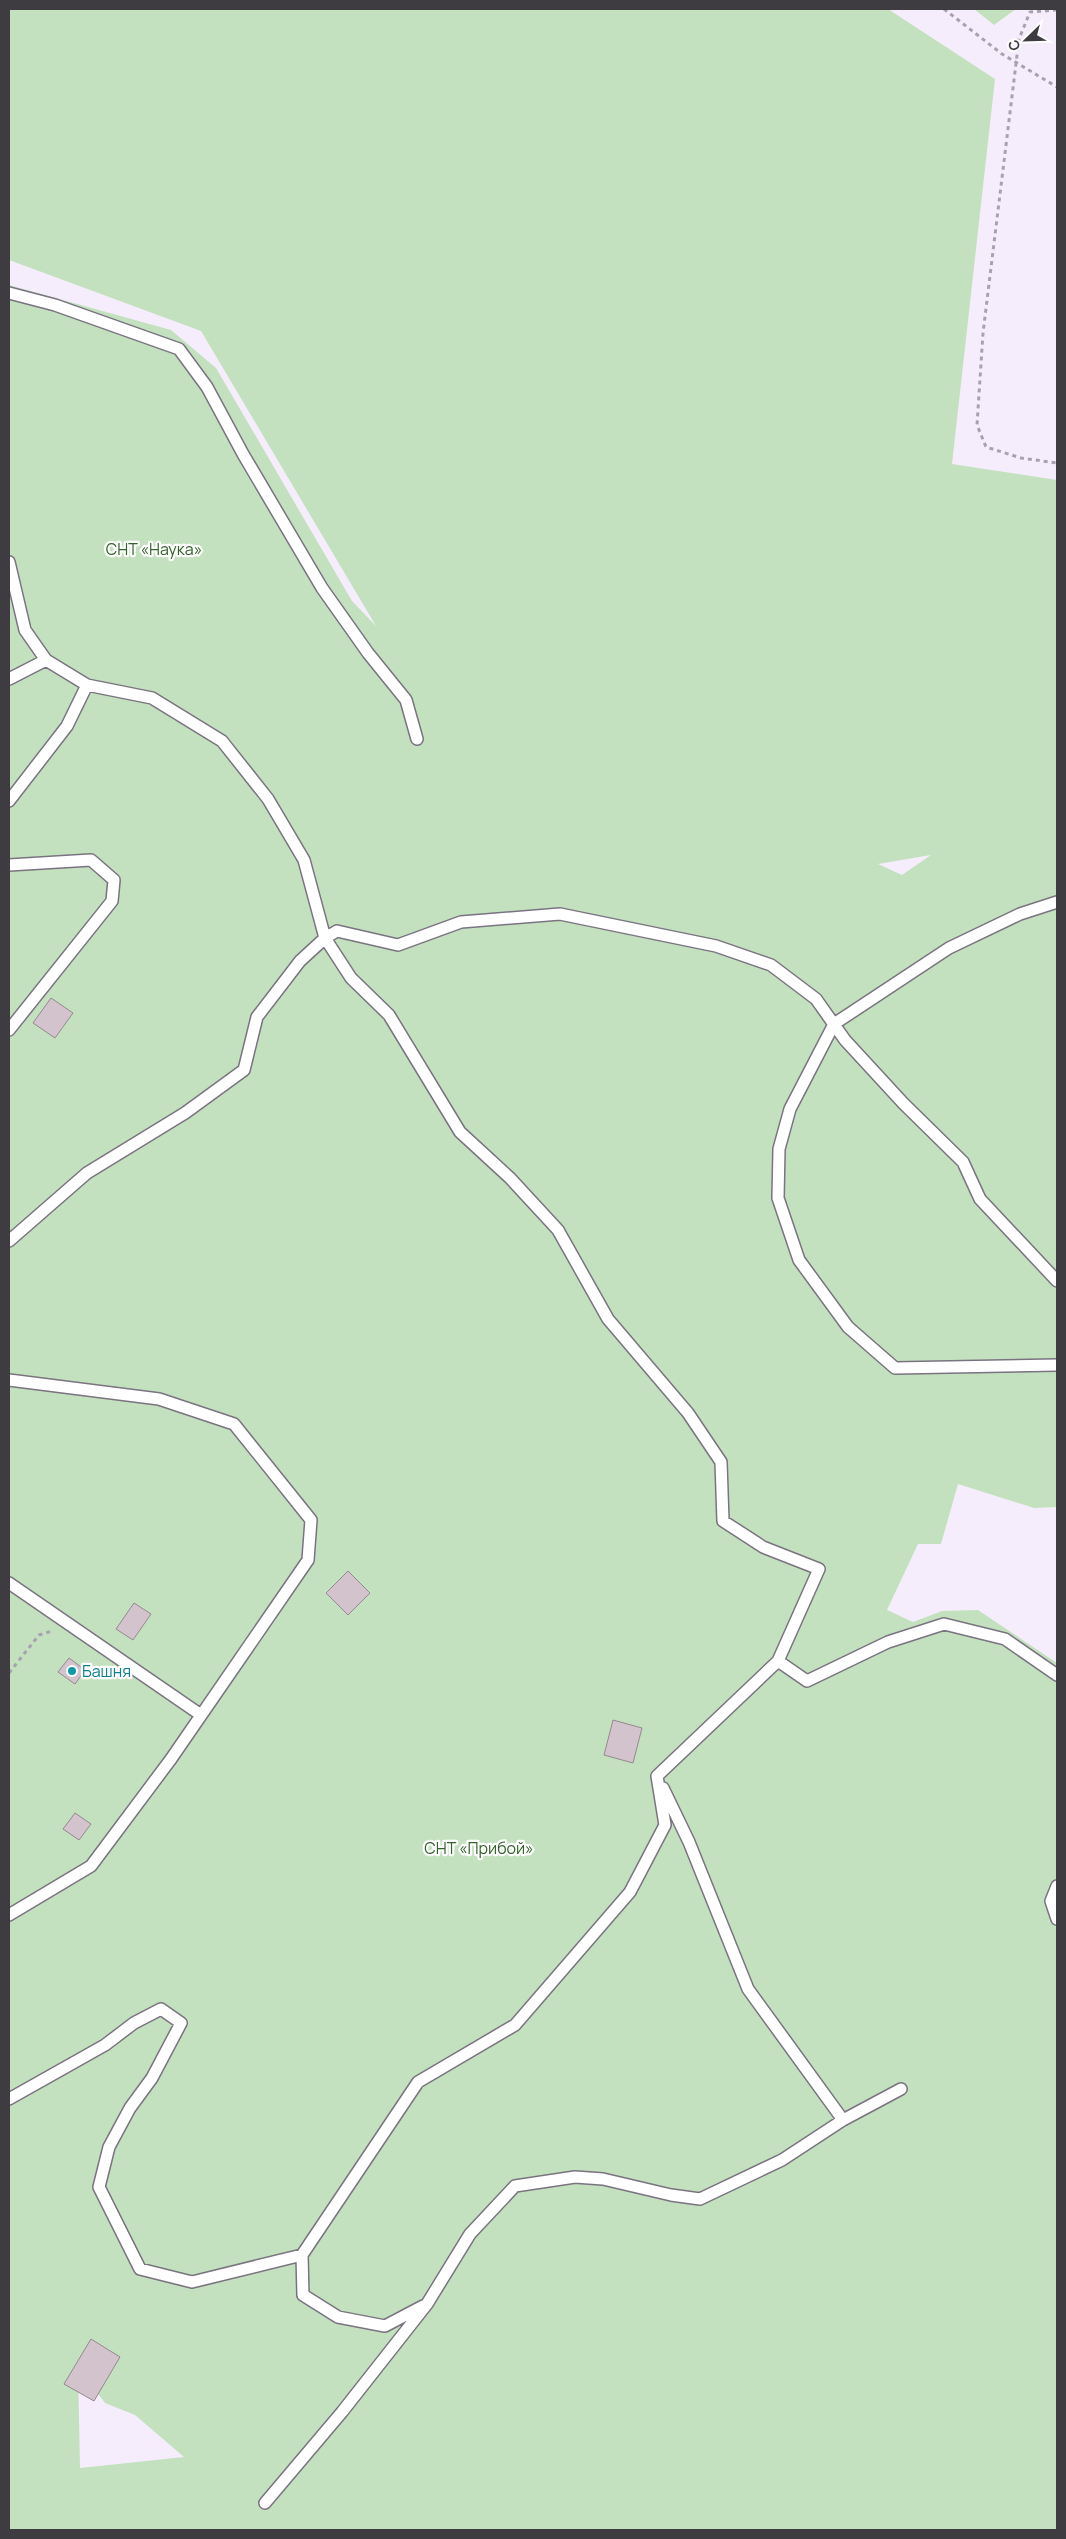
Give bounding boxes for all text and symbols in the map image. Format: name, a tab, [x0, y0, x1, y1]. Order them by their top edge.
north arrow	[1001, 15, 1051, 65]
text: С	[1003, 37, 1024, 54]
park label: СНТ «Наука»	[106, 538, 202, 560]
place label: Башня	[82, 1660, 131, 1682]
marker: Башня	[66, 1665, 78, 1677]
park label: СНТ «Прибой»	[424, 1837, 534, 1859]

